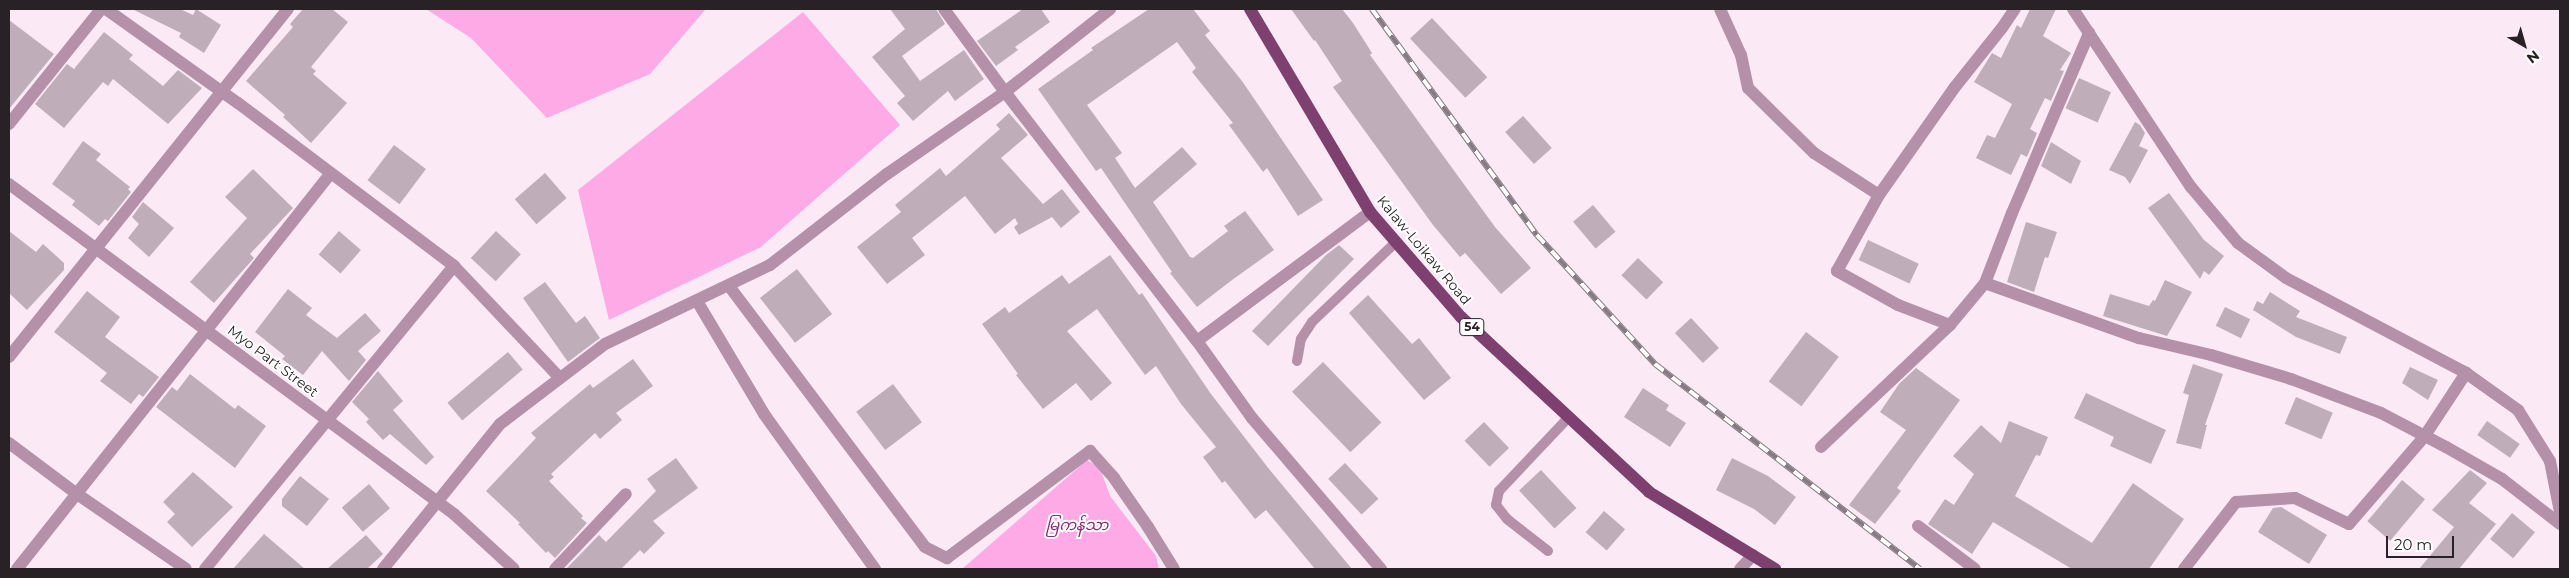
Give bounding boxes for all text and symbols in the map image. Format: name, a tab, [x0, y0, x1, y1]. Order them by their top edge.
north arrow	[2499, 20, 2549, 70]
text: N	[2523, 46, 2543, 67]
street label: Kalaw-Loikaw Road	[1374, 192, 1474, 308]
road number: 54	[1458, 318, 1486, 337]
street label: Myo Part Street	[224, 322, 322, 400]
water label: မြကန်သာ	[1046, 516, 1108, 534]
scale bar	[2389, 526, 2456, 558]
text: 20 m	[2394, 535, 2432, 554]

